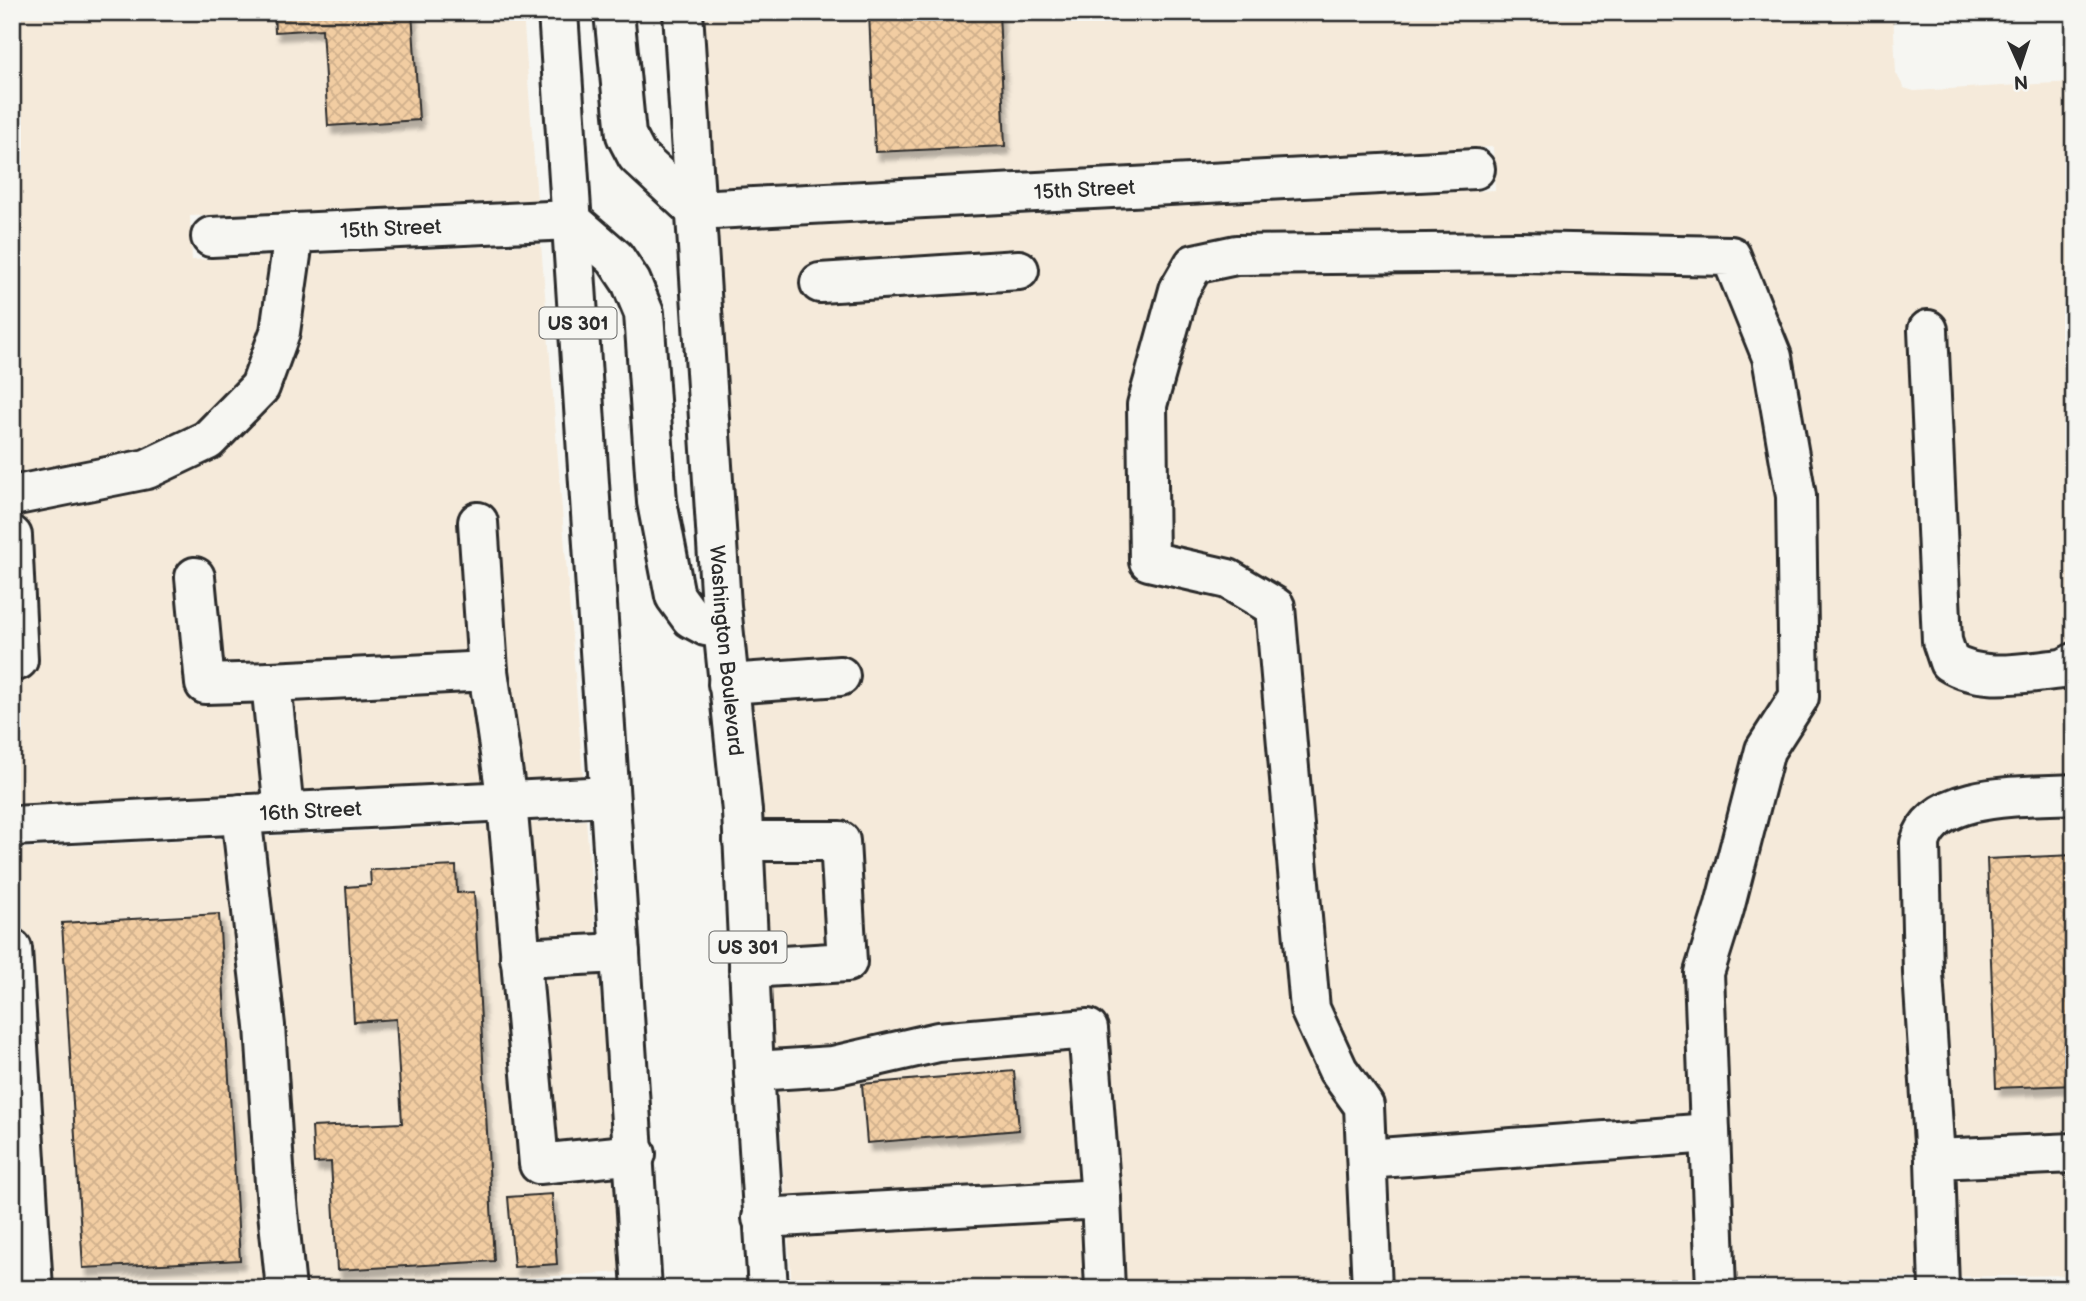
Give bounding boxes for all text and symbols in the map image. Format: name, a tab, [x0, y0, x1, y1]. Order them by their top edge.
north arrow	[1984, 32, 2054, 102]
text: N	[2013, 70, 2029, 93]
street label: 15th Street	[1033, 175, 1136, 205]
street label: 15th Street	[340, 214, 443, 244]
road number: US 301	[540, 308, 616, 338]
street label: Washington Boulevard	[704, 544, 748, 757]
street label: 16th Street	[259, 796, 363, 827]
road number: US 301	[710, 931, 786, 962]

